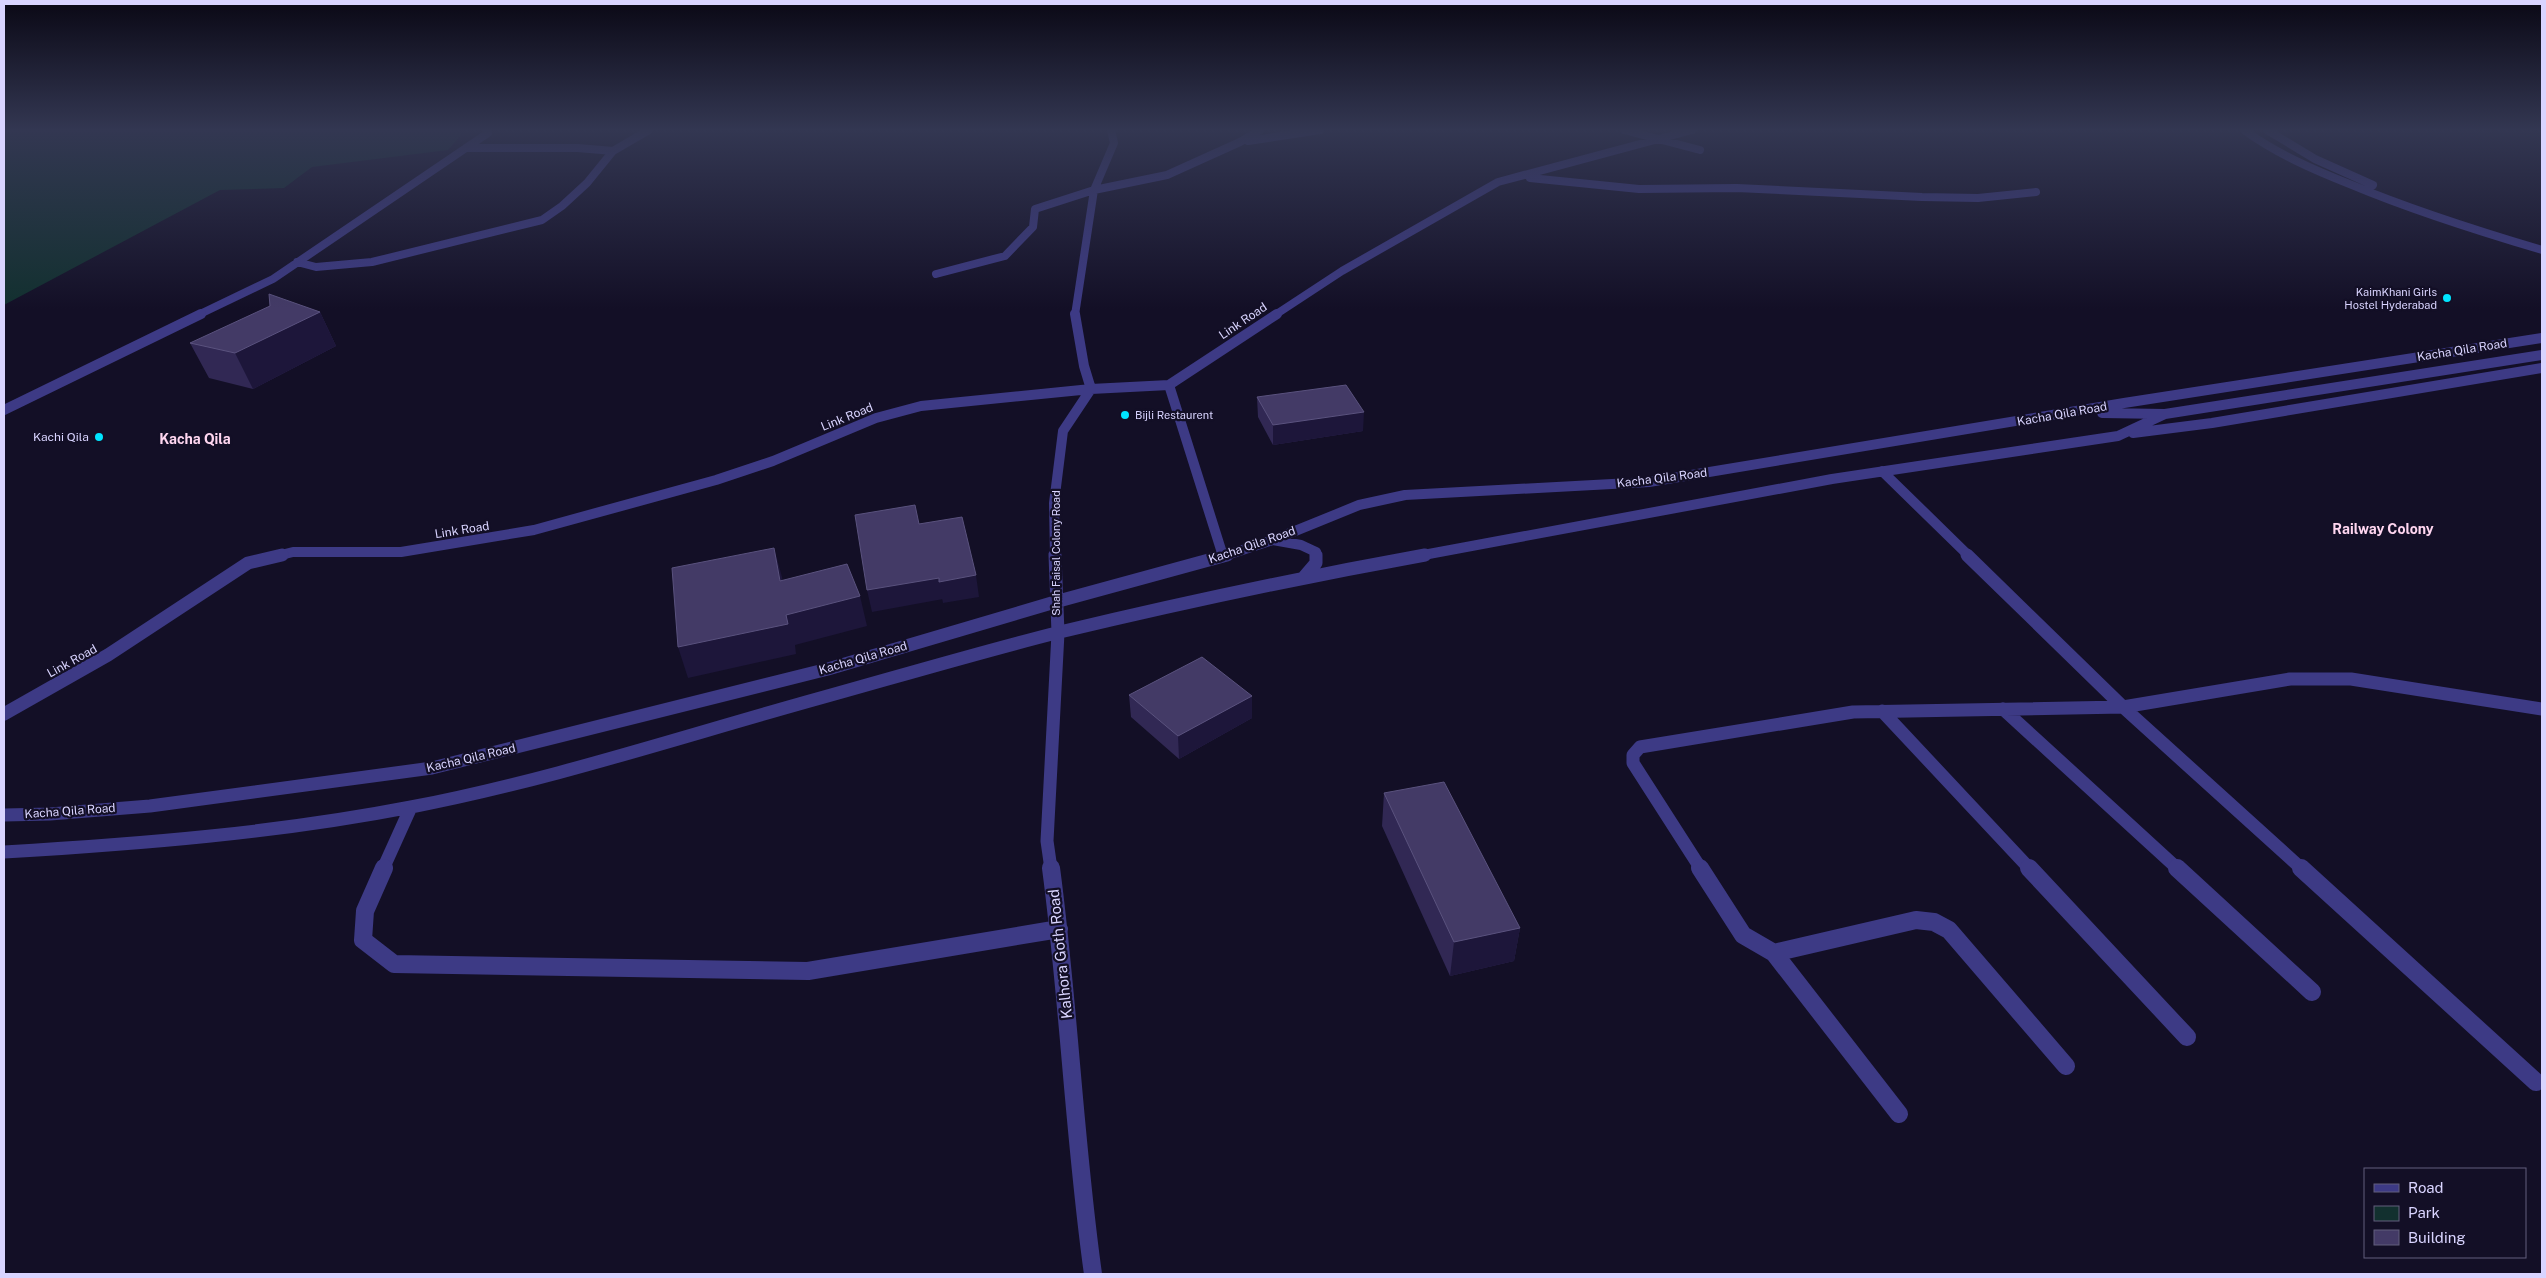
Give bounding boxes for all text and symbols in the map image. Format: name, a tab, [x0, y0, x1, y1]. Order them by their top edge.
place label: KaimKhani Girls Hostel Hyderabad	[2344, 286, 2437, 311]
marker: KaimKhani Girls Hostel Hyderabad	[2441, 292, 2453, 304]
street label: Link Road	[1216, 300, 1270, 342]
street label: Kacha Qila Road	[2416, 336, 2508, 364]
street label: Kacha Qila Road	[2016, 399, 2108, 429]
street label: Link Road	[819, 400, 875, 434]
marker: Bijli Restaurent	[1119, 409, 1131, 421]
place label: Bijli Restaurent	[1135, 409, 1213, 421]
place label: Kachi Qila	[33, 430, 89, 444]
marker: Kachi Qila	[93, 431, 105, 443]
district label: Kacha Qila	[159, 431, 231, 447]
street label: Kacha Qila Road	[1616, 466, 1708, 490]
street label: Shah Faisal Colony Road	[1050, 490, 1062, 616]
street label: Link Road	[434, 519, 490, 541]
district label: Railway Colony	[2332, 521, 2434, 537]
street label: Kacha Qila Road	[1207, 524, 1297, 566]
street label: Kacha Qila Road	[817, 639, 909, 677]
street label: Link Road	[45, 642, 99, 680]
street label: Kacha Qila Road	[425, 741, 517, 775]
street label: Kacha Qila Road	[24, 801, 116, 821]
street label: Kalhora Goth Road	[1045, 888, 1075, 1020]
legend	[2364, 1168, 2526, 1258]
text: Road	[2408, 1179, 2444, 1196]
text: Park	[2408, 1204, 2440, 1221]
text: Building	[2408, 1229, 2466, 1246]

